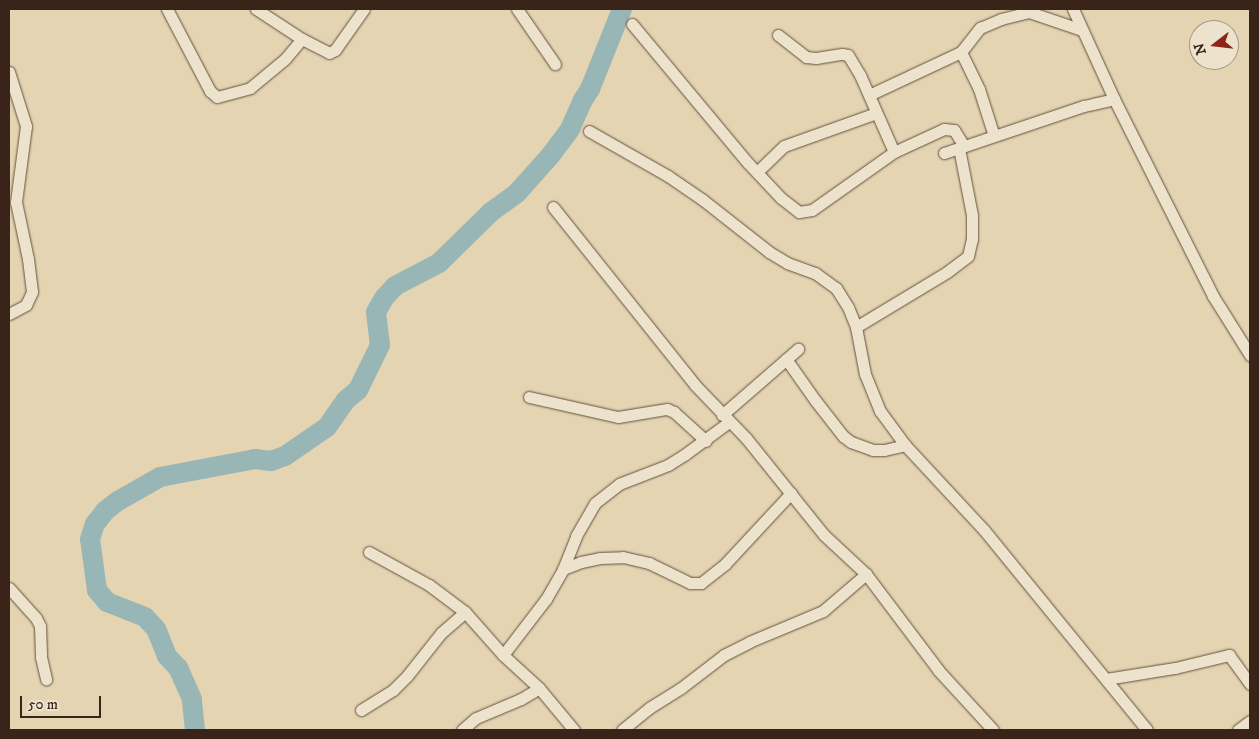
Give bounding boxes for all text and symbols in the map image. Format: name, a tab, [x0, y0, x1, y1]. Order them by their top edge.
north arrow	[1189, 20, 1239, 70]
text: N	[1190, 41, 1211, 57]
scale bar	[22, 686, 104, 718]
text: 50 m	[28, 695, 58, 714]

